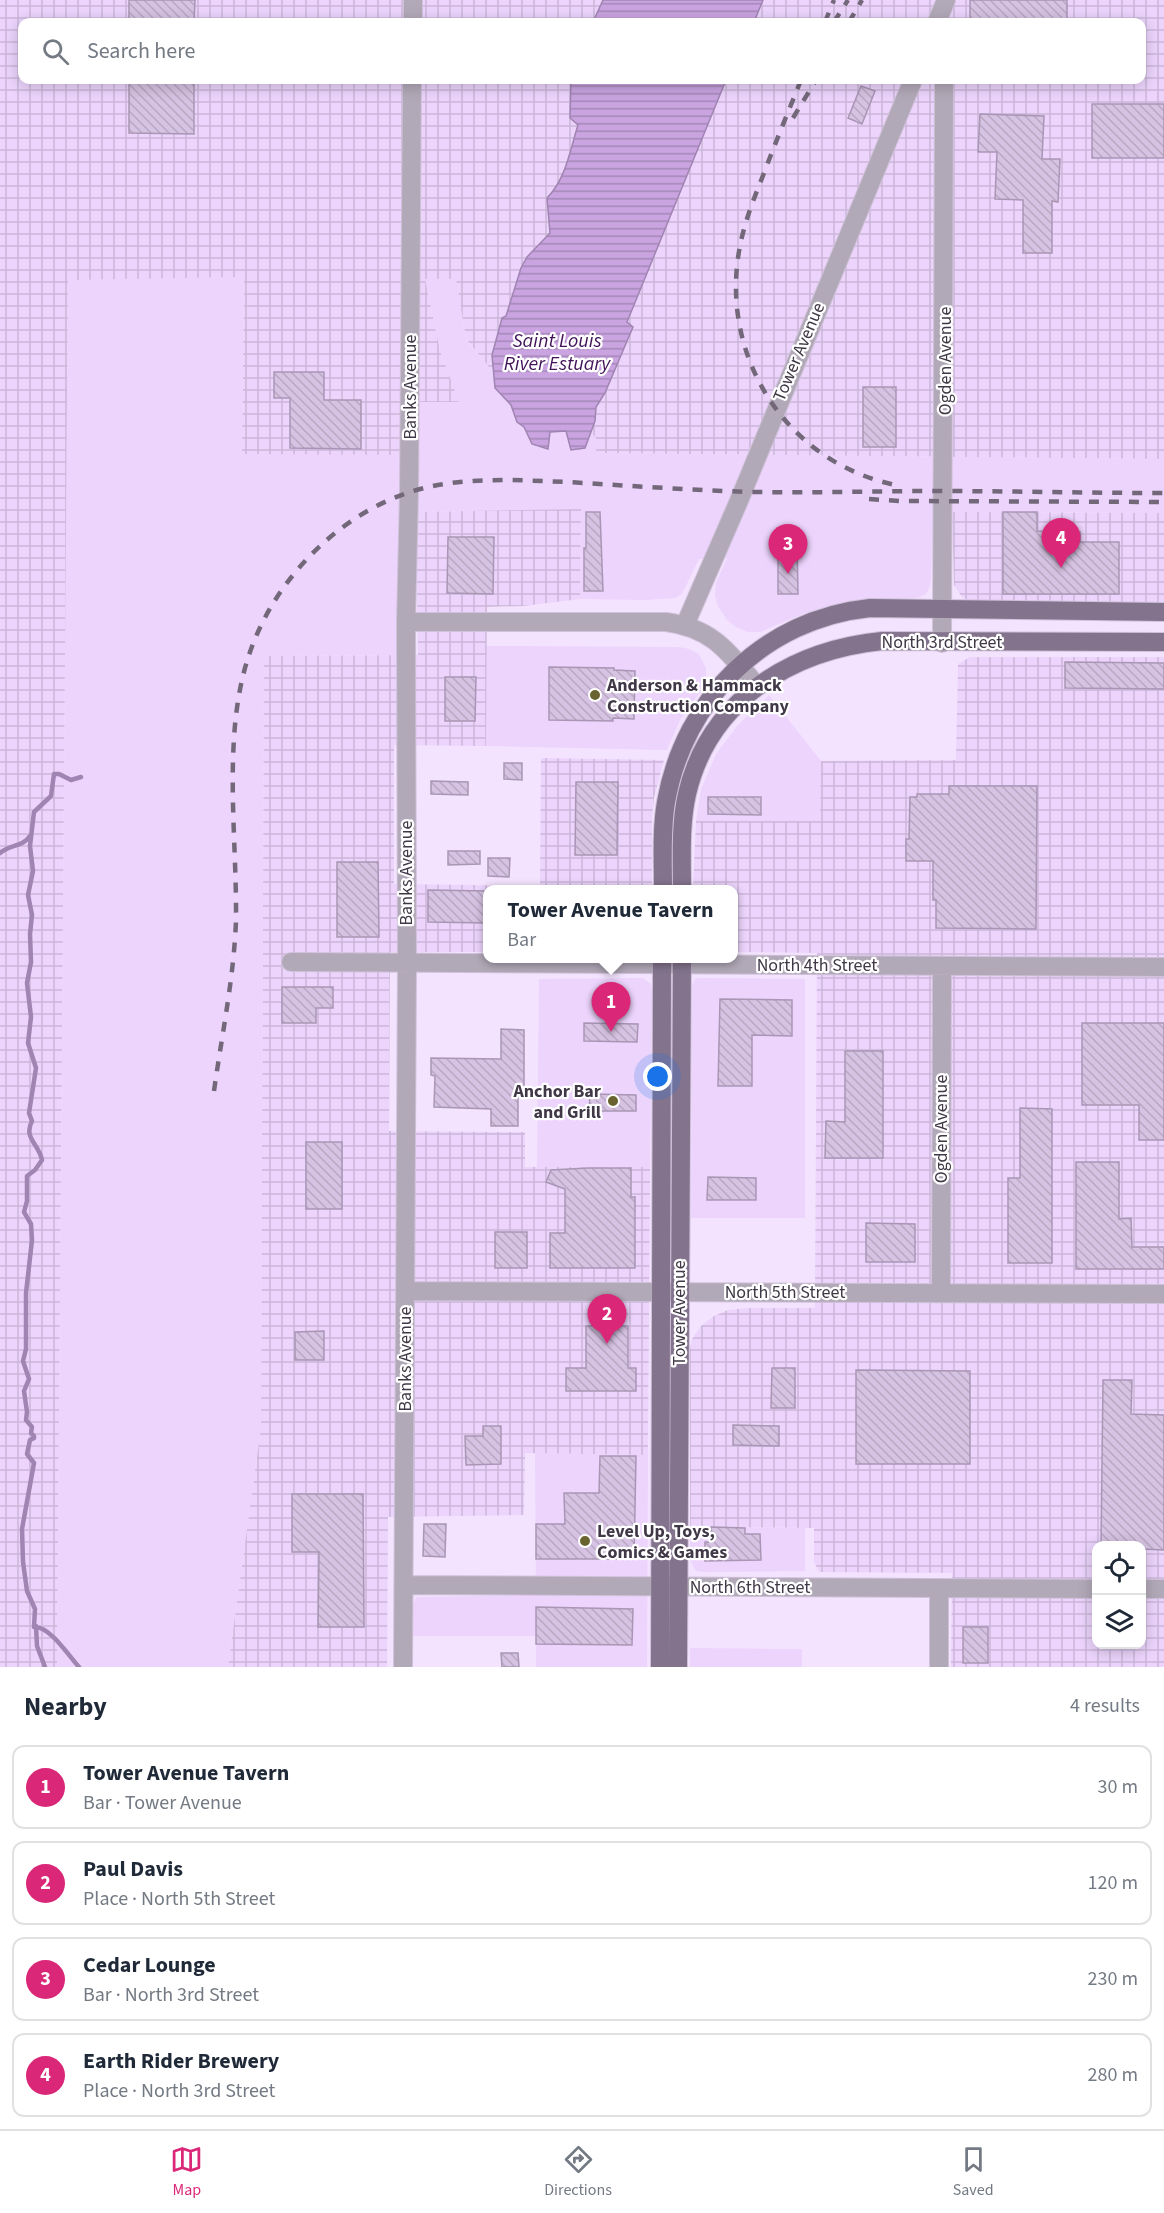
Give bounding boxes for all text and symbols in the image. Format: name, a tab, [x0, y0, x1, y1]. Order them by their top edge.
search box	[18, 18, 1146, 84]
icon: search	[39, 35, 72, 68]
text: Search here	[87, 35, 195, 67]
street label: Tower Avenue	[767, 299, 831, 405]
street label: Ogden Avenue	[933, 307, 958, 415]
water label: Saint Louis River Estuary	[504, 327, 611, 378]
street label: Banks Avenue	[398, 334, 423, 440]
pin: 4	[1042, 518, 1080, 568]
pin: 3	[768, 524, 808, 574]
street label: North 3rd Street	[882, 630, 1002, 655]
place label: Anderson & Hammack Construction Company	[606, 673, 789, 719]
marker: Anderson & Hammack Construction Company	[588, 688, 602, 702]
street label: Banks Avenue	[394, 820, 419, 926]
popup	[483, 885, 738, 963]
text: Tower Avenue Tavern	[507, 894, 714, 926]
text: Bar	[507, 926, 536, 954]
street label: North 4th Street	[757, 953, 877, 978]
pin: 1	[592, 982, 630, 1032]
your location	[643, 1062, 672, 1091]
street label: Ogden Avenue	[929, 1075, 954, 1183]
place label: Anchor Bar and Grill	[512, 1079, 602, 1125]
marker: Anchor Bar and Grill	[606, 1094, 620, 1108]
street label: Tower Avenue	[667, 1260, 692, 1366]
street label: North 5th Street	[725, 1280, 845, 1305]
pin: 2	[588, 1294, 626, 1344]
street label: Banks Avenue	[393, 1306, 418, 1412]
place label: Level Up, Toys, Comics & Games	[597, 1519, 727, 1565]
marker: Level Up, Toys, Comics & Games	[578, 1534, 592, 1548]
map controls	[1092, 1541, 1146, 1649]
button: locate	[1092, 1541, 1146, 1595]
street label: North 6th Street	[690, 1575, 810, 1600]
button: layers	[1092, 1595, 1146, 1649]
text: Nearby	[24, 1688, 107, 1725]
text: 4 results	[1070, 1692, 1140, 1720]
text: Tower Avenue Tavern	[83, 1757, 289, 1789]
text: 1	[40, 1773, 51, 1801]
text: 30 m	[1098, 1773, 1138, 1801]
text: Bar · Tower Avenue	[83, 1789, 242, 1817]
text: Paul Davis	[83, 1853, 183, 1885]
text: 2	[40, 1869, 51, 1897]
text: 120 m	[1088, 1869, 1138, 1897]
text: Place · North 5th Street	[83, 1885, 275, 1913]
text: Cedar Lounge	[83, 1949, 216, 1981]
text: 3	[40, 1965, 51, 1993]
text: 230 m	[1088, 1965, 1138, 1993]
text: Bar · North 3rd Street	[83, 1981, 259, 2009]
text: Earth Rider Brewery	[83, 2045, 279, 2077]
text: 4	[40, 2061, 51, 2089]
text: 280 m	[1088, 2061, 1138, 2089]
text: Place · North 3rd Street	[83, 2077, 275, 2105]
tab: Map	[170, 2143, 203, 2201]
tab: Directions	[544, 2143, 612, 2201]
tab: Saved	[953, 2143, 994, 2201]

